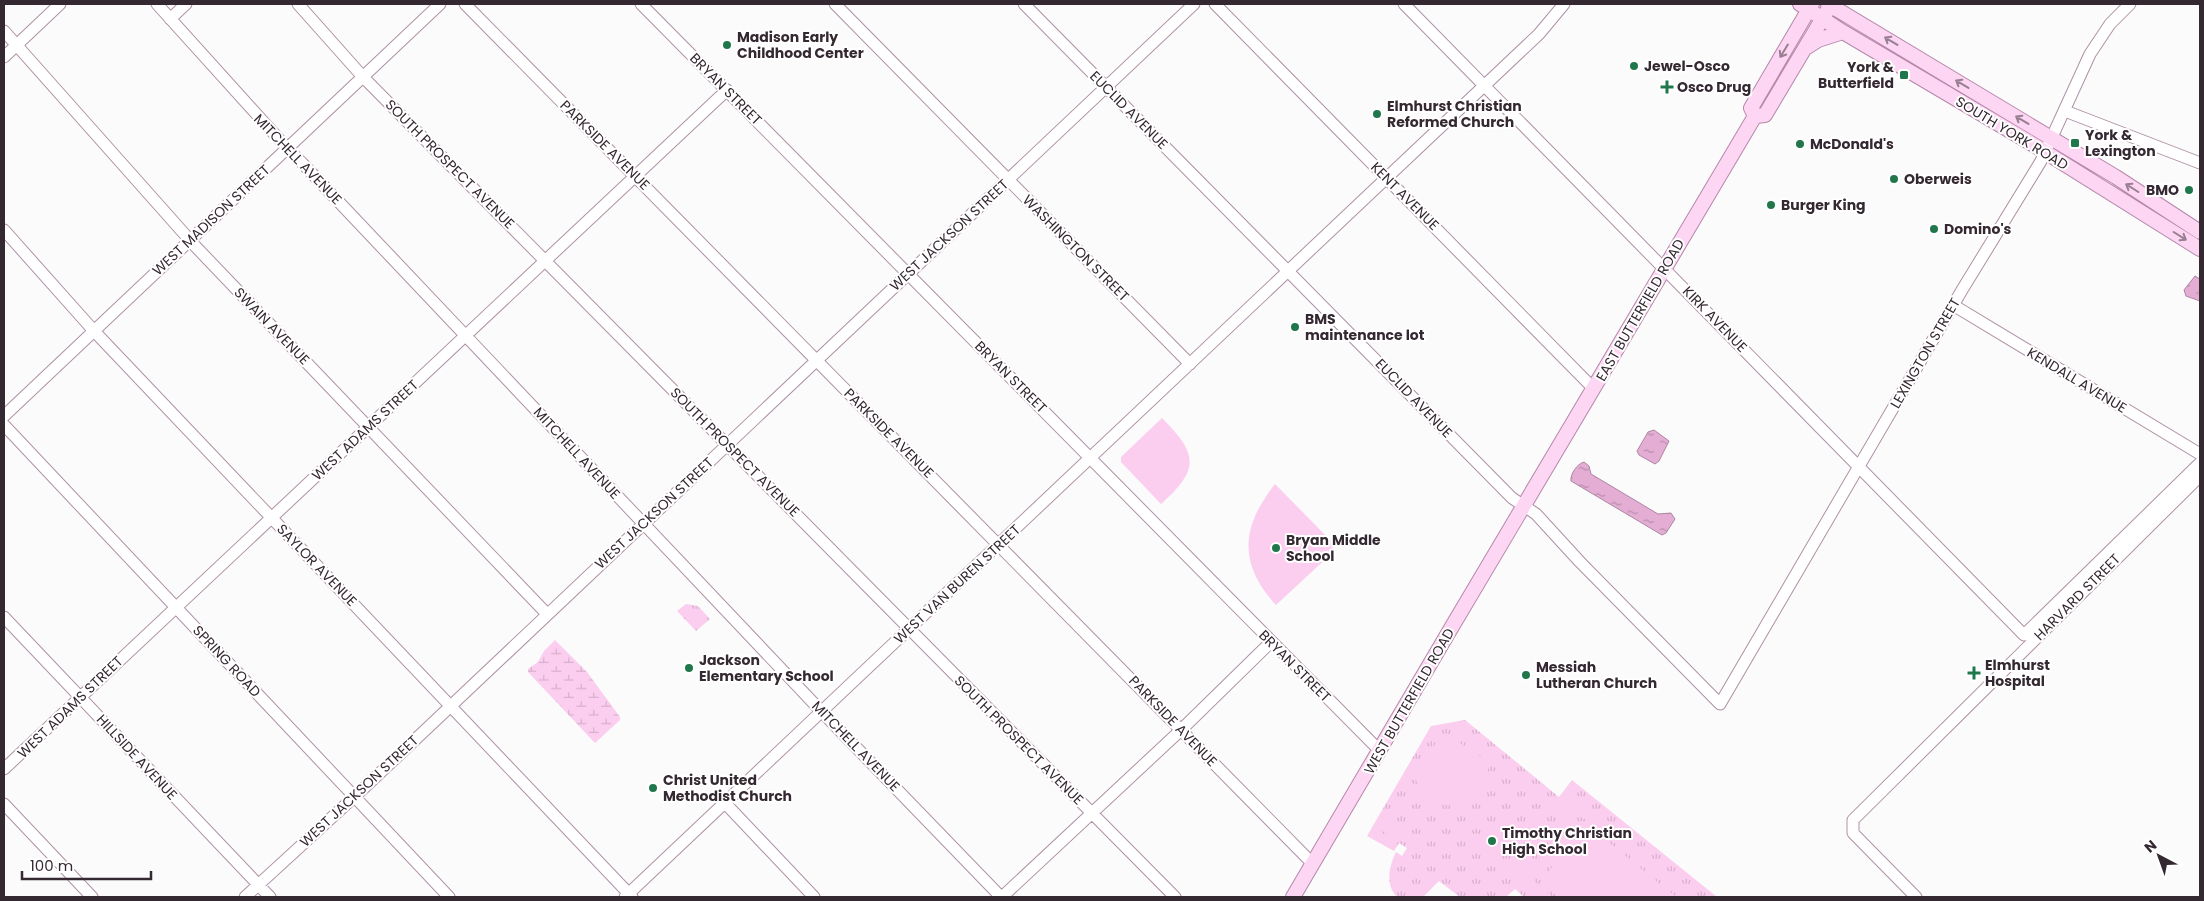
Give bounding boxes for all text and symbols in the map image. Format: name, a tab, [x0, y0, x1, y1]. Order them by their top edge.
place label: Madison Early Childhood Center	[737, 27, 864, 63]
one-way arrow	[1884, 36, 1898, 46]
marker: Madison Early Childhood Center	[721, 39, 733, 51]
one-way arrow	[1779, 44, 1789, 58]
street label: BRYAN STREET	[686, 49, 767, 130]
place label: Jewel-Osco	[1644, 56, 1730, 76]
place label: York & Butterfield	[1818, 57, 1895, 93]
marker: Jewel-Osco	[1628, 60, 1640, 72]
street label: EUCLID AVENUE	[1085, 66, 1173, 154]
marker: York & Butterfield	[1898, 69, 1910, 81]
place label: Osco Drug	[1677, 77, 1751, 97]
one-way arrow	[1955, 79, 1969, 89]
marker: Osco Drug	[1661, 81, 1673, 93]
street label: SOUTH YORK ROAD	[1952, 91, 2072, 175]
street label: SOUTH PROSPECT AVENUE	[381, 95, 519, 233]
street label: PARKSIDE AVENUE	[556, 96, 654, 194]
place label: Elmhurst Christian Reformed Church	[1387, 96, 1522, 132]
marker: Elmhurst Christian Reformed Church	[1371, 108, 1383, 120]
street label: MITCHELL AVENUE	[249, 109, 347, 209]
one-way arrow	[2015, 115, 2030, 125]
place label: York & Lexington	[2085, 125, 2156, 161]
place label: McDonald's	[1810, 134, 1894, 154]
marker: York & Lexington	[2069, 137, 2081, 149]
marker: McDonald's	[1794, 138, 1806, 150]
street label: KENT AVENUE	[1366, 157, 1444, 235]
street label: WEST MADISON STREET	[148, 160, 275, 280]
place label: Oberweis	[1904, 169, 1972, 189]
marker: Oberweis	[1888, 173, 1900, 185]
street label: WEST JACKSON STREET	[885, 174, 1013, 295]
place label: BMO	[2146, 180, 2179, 200]
one-way arrow	[2126, 182, 2140, 192]
marker: BMO	[2183, 184, 2195, 196]
street label: WASHINGTON STREET	[1018, 190, 1134, 306]
place label: Burger King	[1781, 195, 1866, 215]
marker: Burger King	[1765, 199, 1777, 211]
place label: Domino's	[1944, 219, 2011, 239]
marker: Domino's	[1928, 223, 1940, 235]
one-way arrow	[2172, 231, 2186, 241]
street label: EAST BUTTERFIELD ROAD	[1591, 235, 1689, 385]
street label: KIRK AVENUE	[1678, 281, 1752, 357]
street label: SWAIN AVENUE	[230, 283, 314, 369]
street label: LEXINGTON STREET	[1885, 294, 1965, 412]
place label: BMS maintenance lot	[1305, 309, 1425, 345]
marker: BMS maintenance lot	[1289, 321, 1301, 333]
street label: BRYAN STREET	[971, 337, 1052, 418]
street label: KENDALL AVENUE	[2023, 342, 2131, 418]
street label: EUCLID AVENUE	[1371, 354, 1457, 442]
street label: WEST ADAMS STREET	[307, 375, 423, 485]
street label: SOUTH PROSPECT AVENUE	[666, 383, 804, 521]
street label: PARKSIDE AVENUE	[840, 384, 938, 482]
street label: MITCHELL AVENUE	[529, 403, 625, 503]
street label: WEST JACKSON STREET	[590, 452, 718, 573]
street label: SAYLOR AVENUE	[272, 519, 362, 611]
street label: WEST VAN BUREN STREET	[889, 520, 1025, 648]
place label: Bryan Middle School	[1286, 530, 1381, 566]
marker: Bryan Middle School	[1270, 542, 1282, 554]
street label: HARVARD STREET	[2029, 549, 2125, 645]
street label: SPRING ROAD	[188, 621, 266, 701]
street label: WEST BUTTERFIELD ROAD	[1359, 624, 1459, 778]
street label: BRYAN STREET	[1255, 626, 1336, 707]
place label: Jackson Elementary School	[699, 650, 834, 686]
street label: WEST ADAMS STREET	[13, 651, 127, 763]
place label: Elmhurst Hospital	[1985, 655, 2050, 691]
place label: Messiah Lutheran Church	[1536, 657, 1657, 693]
marker: Jackson Elementary School	[683, 662, 695, 674]
marker: Elmhurst Hospital	[1967, 666, 1981, 680]
marker: Messiah Lutheran Church	[1520, 669, 1532, 681]
street label: SOUTH PROSPECT AVENUE	[950, 671, 1088, 809]
street label: PARKSIDE AVENUE	[1124, 671, 1222, 771]
street label: MITCHELL AVENUE	[807, 696, 905, 796]
street label: HILLSIDE AVENUE	[92, 710, 182, 804]
street label: WEST JACKSON STREET	[295, 730, 423, 851]
place label: Christ United Methodist Church	[663, 770, 792, 806]
marker: Christ United Methodist Church	[647, 782, 659, 794]
place label: Timothy Christian High School	[1502, 823, 1632, 859]
north arrow	[2134, 831, 2184, 881]
marker: Timothy Christian High School	[1486, 835, 1498, 847]
text: N	[2140, 835, 2161, 857]
scale bar	[22, 848, 151, 880]
text: 100 m	[30, 855, 73, 876]

